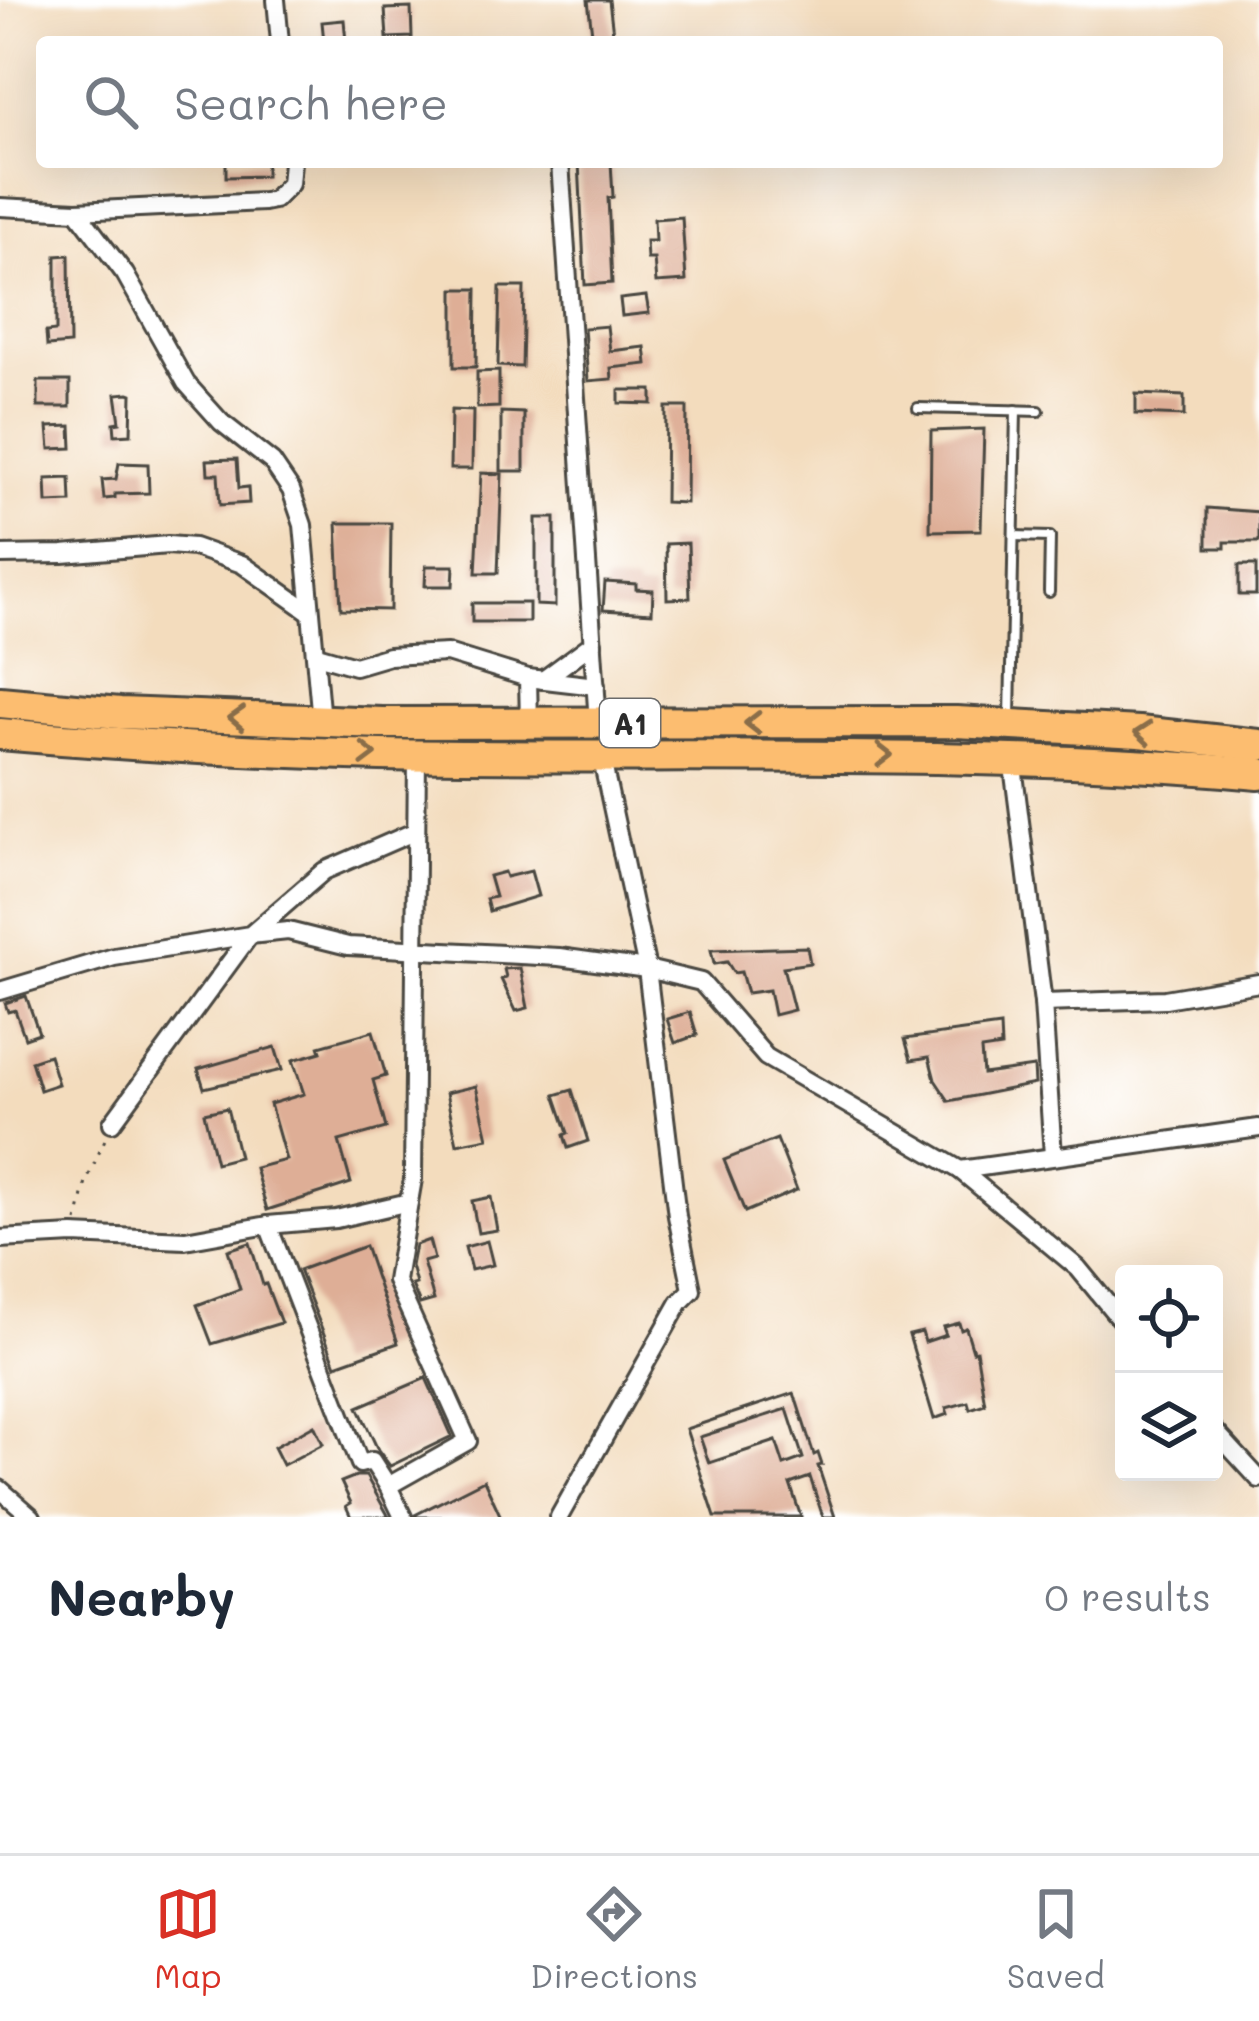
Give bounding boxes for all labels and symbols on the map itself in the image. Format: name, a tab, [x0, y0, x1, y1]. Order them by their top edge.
road number: A1	[600, 699, 660, 747]
one-way arrow	[227, 705, 246, 731]
one-way arrow	[743, 710, 761, 736]
one-way arrow	[1133, 720, 1152, 746]
one-way arrow	[359, 741, 378, 767]
one-way arrow	[876, 742, 894, 768]

